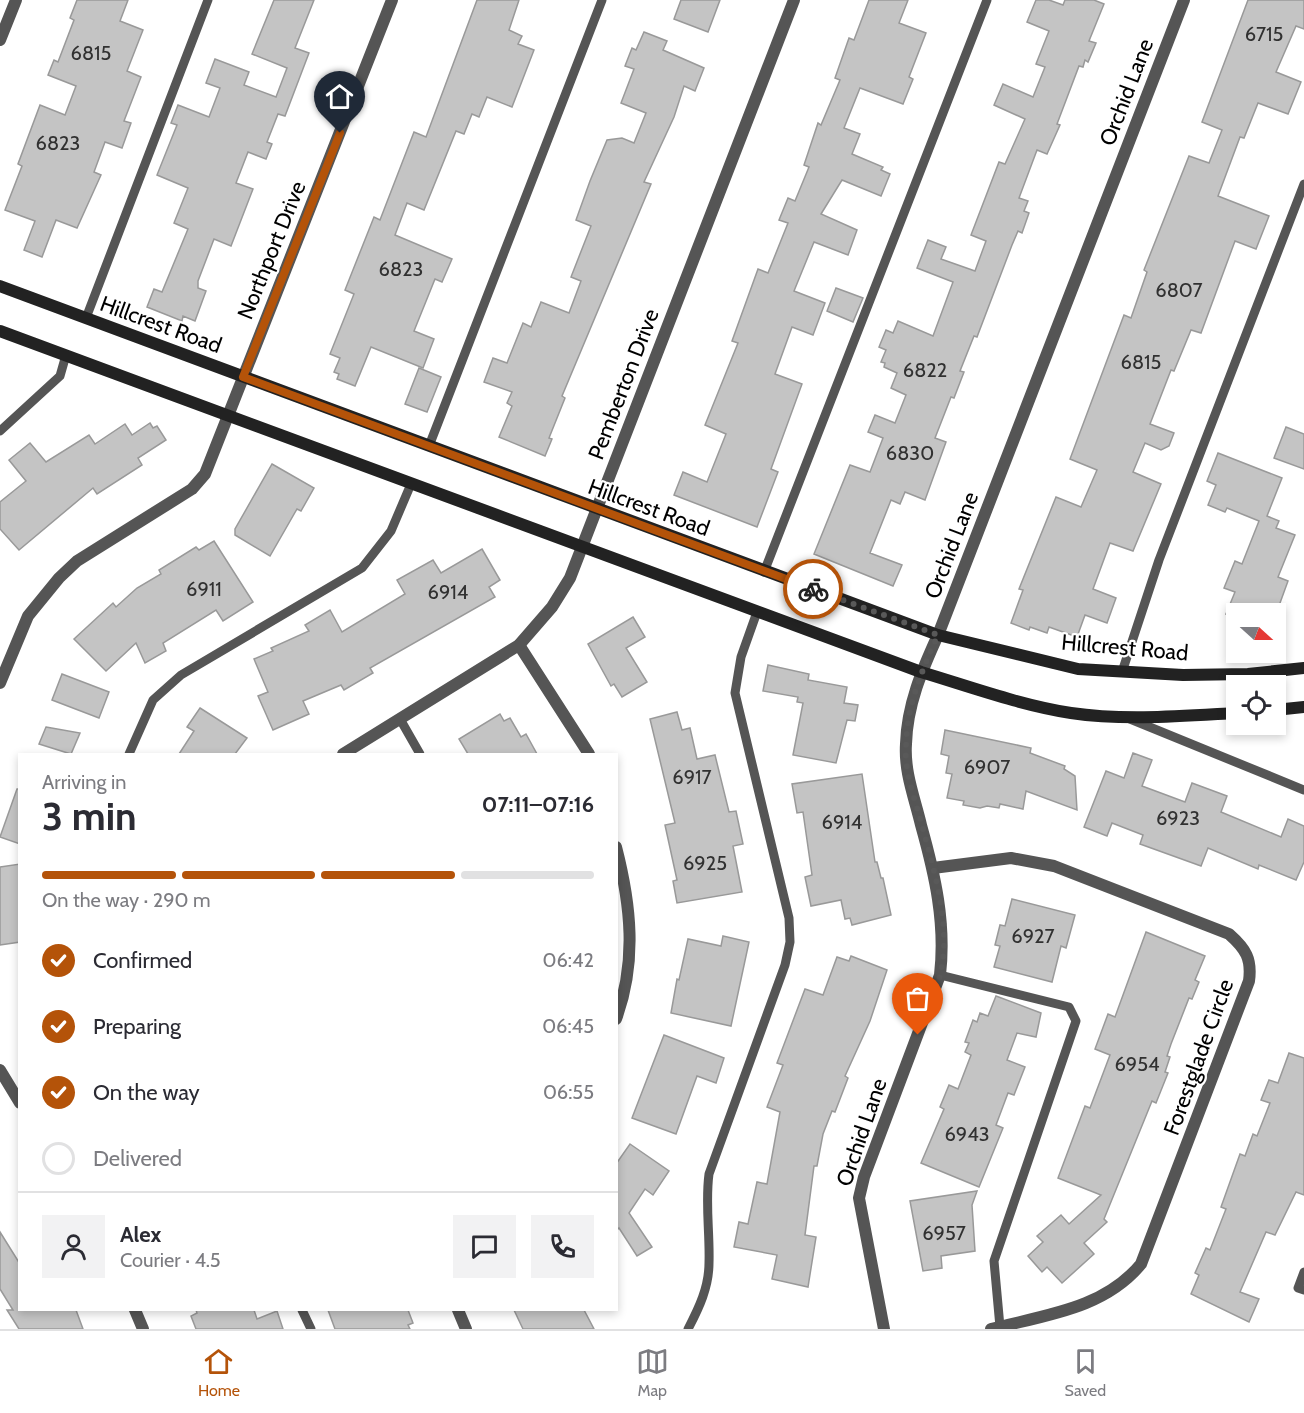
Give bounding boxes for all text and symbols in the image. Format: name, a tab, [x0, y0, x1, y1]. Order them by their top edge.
house number: 6715	[1245, 22, 1283, 46]
street label: Orchid Lane	[1094, 35, 1159, 149]
house number: 6815	[71, 41, 111, 65]
pin	[314, 71, 365, 133]
icon: home	[323, 80, 356, 113]
house number: 6823	[36, 131, 80, 155]
street label: Northport Drive	[231, 177, 311, 323]
house number: 6823	[379, 257, 423, 281]
house number: 6807	[1155, 278, 1203, 302]
street label: Hillcrest Road	[96, 290, 225, 359]
street label: Pemberton Drive	[582, 305, 665, 463]
house number: 6815	[1121, 350, 1161, 374]
house number: 6822	[903, 358, 947, 382]
house number: 6830	[886, 441, 934, 465]
street label: Hillcrest Road	[584, 473, 713, 542]
street label: Orchid Lane	[919, 488, 984, 602]
courier	[783, 559, 843, 619]
icon: bike	[797, 573, 830, 606]
house number: 6911	[186, 577, 222, 601]
house number: 6914	[428, 580, 469, 604]
north arrow	[1226, 603, 1286, 663]
map controls	[1226, 603, 1286, 735]
street label: Hillcrest Road	[1060, 628, 1190, 666]
button: locate	[1226, 675, 1286, 735]
house number: 6907	[964, 755, 1010, 779]
house number: 6917	[672, 765, 712, 789]
text: Arriving in	[42, 770, 126, 794]
text: 07:11–07:16	[482, 791, 594, 818]
text: 3 min	[42, 792, 137, 840]
house number: 6923	[1156, 806, 1200, 830]
house number: 6914	[822, 810, 863, 834]
house number: 6925	[683, 851, 727, 875]
text: On the way · 290 m	[42, 888, 211, 912]
house number: 6927	[1011, 924, 1055, 948]
icon: check	[42, 944, 75, 977]
text: Confirmed	[93, 947, 192, 974]
text: 06:42	[542, 948, 594, 972]
pin	[892, 973, 943, 1035]
street label: Forestglade Circle	[1158, 975, 1239, 1139]
icon: bag	[901, 982, 934, 1015]
icon: check	[42, 1010, 75, 1043]
text: Preparing	[93, 1013, 181, 1040]
text: 06:45	[542, 1014, 594, 1038]
house number: 6954	[1114, 1052, 1160, 1076]
street label: Orchid Lane	[830, 1075, 893, 1190]
icon: check	[42, 1076, 75, 1109]
text: On the way	[93, 1079, 200, 1106]
text: 06:55	[543, 1080, 594, 1104]
house number: 6943	[944, 1122, 990, 1146]
text: Delivered	[93, 1145, 182, 1172]
button: person	[42, 1215, 105, 1278]
button: chat	[453, 1215, 516, 1278]
button: phone	[531, 1215, 594, 1278]
text: Alex	[120, 1221, 161, 1248]
house number: 6957	[922, 1221, 966, 1245]
text: Courier · 4.5	[120, 1248, 221, 1272]
tab: Home	[198, 1345, 240, 1400]
tab: Map	[636, 1345, 669, 1400]
tab: Saved	[1065, 1345, 1106, 1400]

